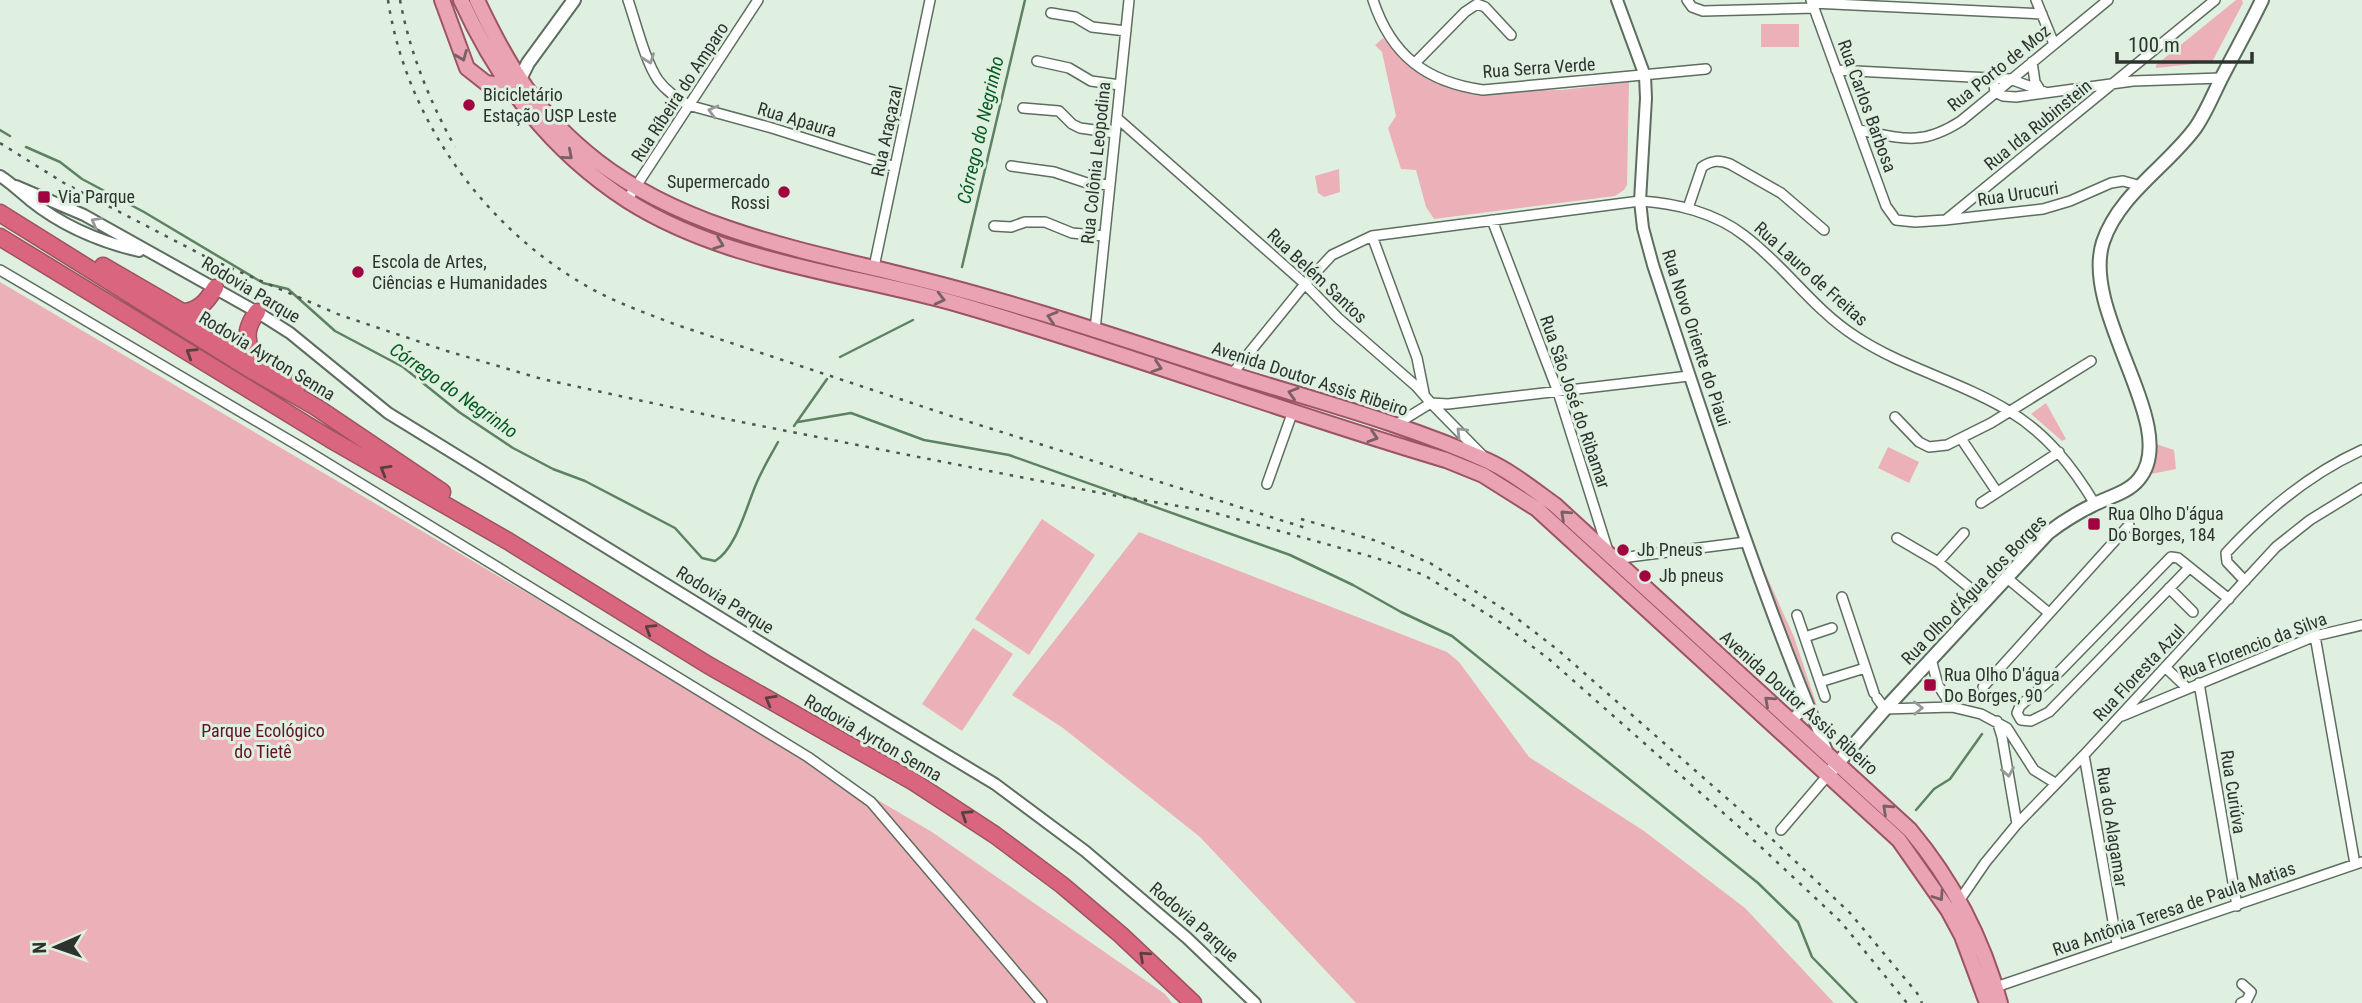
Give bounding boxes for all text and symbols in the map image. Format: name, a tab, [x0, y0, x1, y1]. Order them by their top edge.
street label: Rua Ríbeira do Amparo	[627, 18, 733, 165]
street label: Rua Porto de Moz	[1943, 20, 2054, 115]
scale bar	[2117, 21, 2252, 65]
text: 100 m	[2128, 33, 2180, 57]
street label: Rua Carlos Barbosa	[1834, 37, 1901, 175]
one-way arrow	[454, 49, 468, 61]
one-way arrow	[641, 52, 655, 64]
street label: Rua Serra Verde	[1482, 53, 1596, 82]
water label: Córrego do Negrinho	[952, 54, 1009, 206]
street label: Rua Ida Rubinstein	[1980, 75, 2096, 174]
street label: Rua Colônia Leopodina	[1077, 81, 1114, 245]
street label: Rua Araçazal	[867, 83, 906, 178]
place label: Bicicletário Estação USP Leste	[483, 84, 617, 126]
marker: Bicicletário Estação USP Leste	[461, 97, 477, 113]
street label: Rua Apaura	[755, 98, 839, 141]
one-way arrow	[707, 105, 719, 120]
one-way arrow	[560, 147, 573, 159]
place label: Supermercado Rossi	[667, 171, 770, 213]
street label: Rua Urucuri	[1976, 177, 2060, 210]
marker: Supermercado Rossi	[776, 184, 792, 200]
place label: Via Parque	[58, 186, 135, 207]
marker: Via Parque	[36, 189, 52, 205]
one-way arrow	[91, 217, 103, 230]
street label: Rua Lauro de Freitas	[1750, 217, 1872, 330]
street label: Rua Belém Santos	[1263, 224, 1372, 327]
one-way arrow	[713, 236, 725, 250]
street label: Rua Novo Oriente do Piaui	[1658, 247, 1735, 429]
place label: Escola de Artes, Ciências e Humanidades	[372, 251, 547, 293]
street label: Rodovia Parque	[198, 252, 304, 327]
marker: Escola de Artes, Ciências e Humanidades	[350, 264, 366, 280]
one-way arrow	[934, 291, 946, 305]
street label: Rodovia Ayrton Senna	[195, 307, 339, 405]
one-way arrow	[1047, 311, 1059, 326]
street label: Rua São José do Ribamar	[1536, 313, 1615, 492]
street label: Avenida Doutor Assis Ribeiro	[1209, 337, 1411, 420]
water label: Córrego do Negrinho	[385, 338, 522, 443]
one-way arrow	[185, 348, 198, 361]
one-way arrow	[1150, 359, 1163, 373]
one-way arrow	[1287, 387, 1299, 401]
one-way arrow	[1456, 427, 1469, 440]
one-way arrow	[1367, 429, 1379, 443]
one-way arrow	[380, 465, 393, 478]
place label: Rua Olho D'água Do Borges, 184	[2108, 503, 2224, 545]
one-way arrow	[1560, 510, 1573, 523]
street label: Rua Olho d'Água dos Borges	[1897, 511, 2051, 669]
marker: Rua Olho D'água Do Borges, 184	[2086, 516, 2102, 532]
place label: Jb Pneus	[1637, 539, 1703, 560]
marker: Jb Pneus	[1615, 542, 1631, 558]
street label: Rodovia Parque	[673, 561, 778, 638]
place label: Jb pneus	[1659, 565, 1724, 586]
marker: Jb pneus	[1637, 568, 1653, 584]
street label: Rua Florencio da Silva	[2176, 608, 2330, 683]
street label: Rua Floresta Azul	[2089, 620, 2189, 725]
one-way arrow	[645, 624, 658, 637]
street label: Avenida Doutor Assis Ribeiro	[1716, 626, 1883, 779]
place label: Rua Olho D'água Do Borges, 90	[1944, 664, 2060, 706]
marker: Rua Olho D'água Do Borges, 90	[1922, 677, 1938, 693]
street label: Rodovia Ayrton Senna	[801, 690, 946, 785]
one-way arrow	[764, 695, 777, 708]
one-way arrow	[1764, 697, 1777, 709]
one-way arrow	[1914, 700, 1924, 716]
park label: Parque Ecológico do Tietê	[201, 720, 325, 762]
street label: Rua Curiúva	[2217, 749, 2250, 835]
street label: Rua do Alagamar	[2093, 765, 2132, 889]
one-way arrow	[2000, 766, 2015, 778]
one-way arrow	[1882, 805, 1895, 818]
one-way arrow	[960, 811, 973, 824]
street label: Rua Antônia Teresa de Paula Matias	[2050, 857, 2298, 960]
street label: Rodovia Parque	[1146, 877, 1243, 966]
one-way arrow	[1930, 888, 1943, 901]
north arrow	[21, 912, 91, 982]
text: N	[28, 941, 51, 954]
one-way arrow	[1139, 952, 1152, 964]

